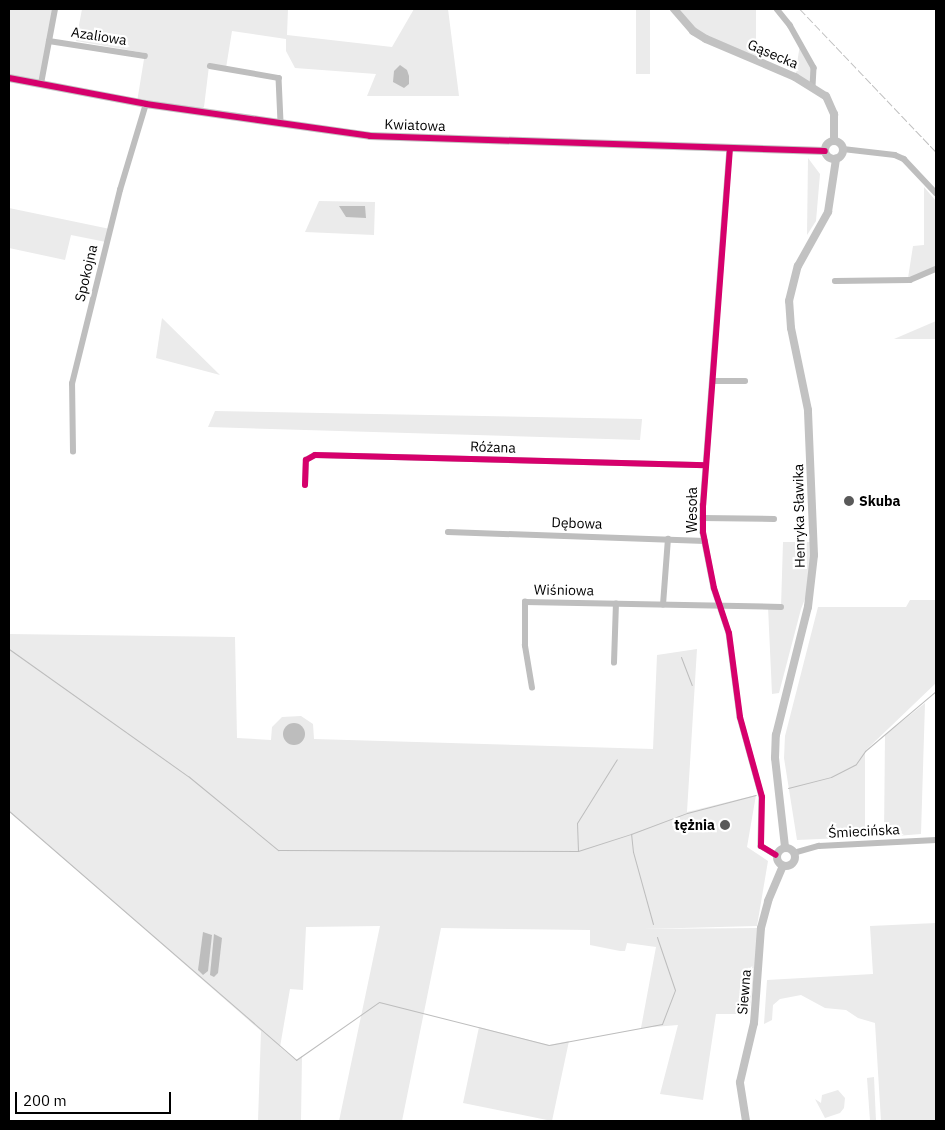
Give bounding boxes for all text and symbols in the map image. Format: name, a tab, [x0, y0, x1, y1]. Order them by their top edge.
street label: Azaliowa	[70, 23, 128, 49]
street label: Gąsecka	[745, 36, 801, 72]
street label: Kwiatowa	[384, 116, 446, 134]
street label: Spokojna	[71, 243, 101, 303]
street label: Różana	[470, 438, 516, 456]
street label: Henryka Sławika	[790, 464, 808, 568]
street label: Wesoła	[684, 487, 700, 533]
place label: Skuba	[859, 493, 900, 509]
marker: Skuba	[843, 495, 855, 507]
street label: Dębowa	[551, 514, 603, 532]
street label: Wiśniowa	[534, 581, 594, 599]
place label: tężnia	[674, 817, 715, 833]
marker: tężnia	[719, 819, 731, 831]
street label: Śmiecińska	[828, 821, 900, 841]
street label: Siewna	[734, 969, 754, 1015]
scale bar	[18, 1082, 174, 1114]
text: 200 m	[23, 1091, 67, 1110]

